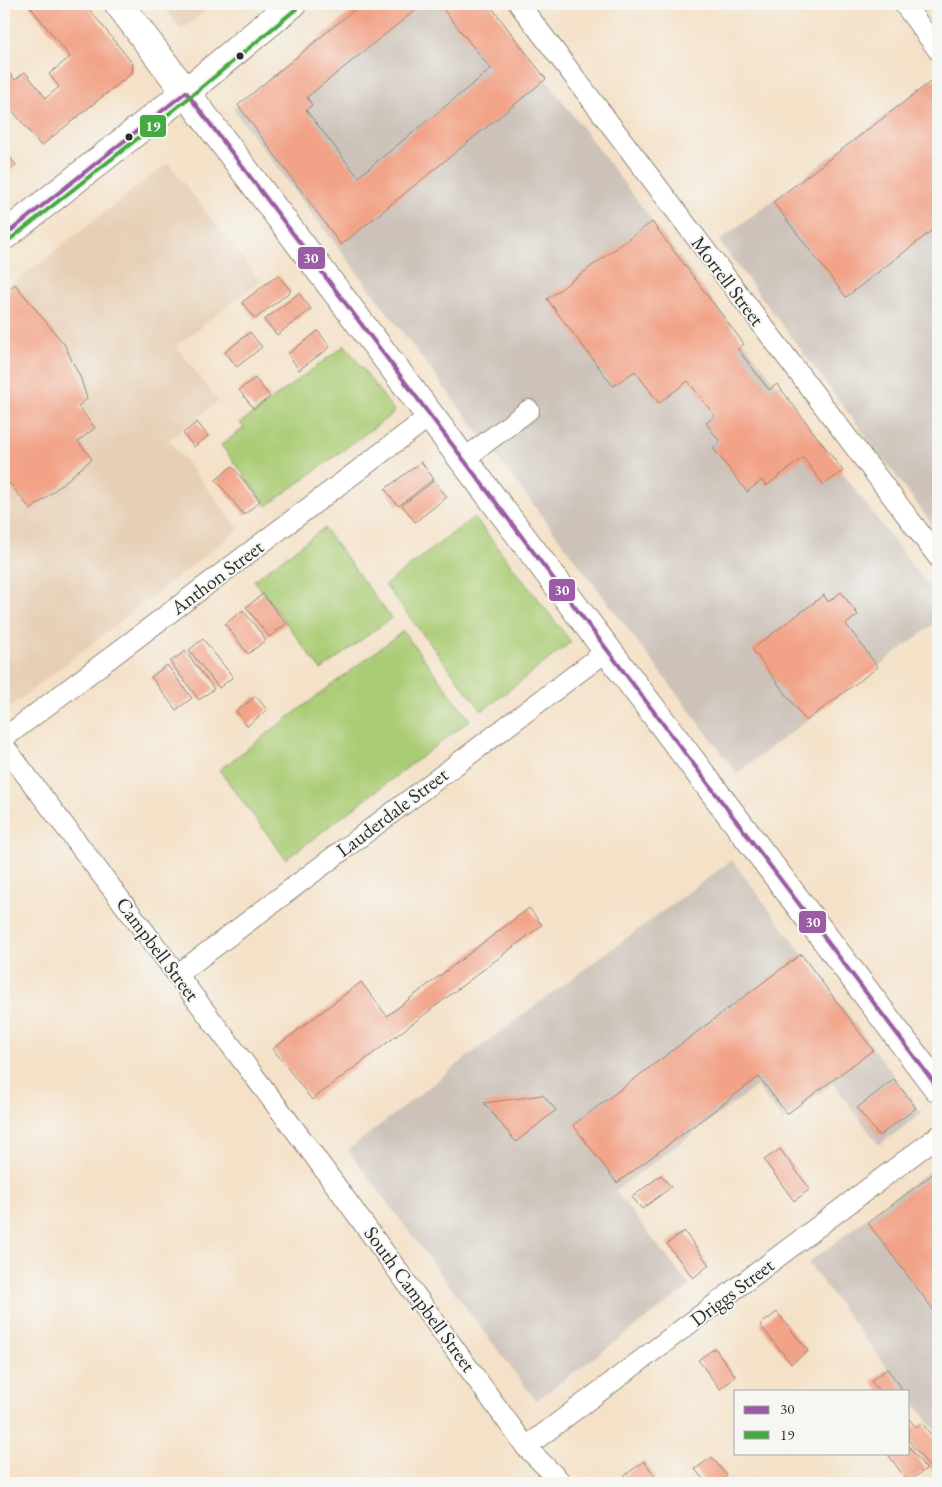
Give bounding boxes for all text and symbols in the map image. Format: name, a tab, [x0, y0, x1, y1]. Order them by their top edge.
unlabelled marker	[235, 51, 245, 61]
line badge: 19	[139, 114, 167, 138]
text: 19	[146, 117, 161, 135]
unlabelled marker	[124, 132, 134, 142]
street label: Morrell Street	[686, 231, 771, 332]
line badge: 30	[297, 246, 326, 270]
text: 30	[304, 249, 319, 267]
street label: Anthon Street	[165, 533, 269, 621]
line badge: 30	[548, 578, 576, 602]
text: 30	[555, 581, 570, 599]
street label: Lauderdale Street	[331, 761, 454, 863]
street label: Campbell Street	[110, 892, 206, 1007]
line badge: 30	[798, 910, 827, 934]
text: 30	[806, 913, 821, 931]
street label: South Campbell Street	[358, 1221, 482, 1378]
street label: Driggs Street	[685, 1252, 780, 1332]
legend	[734, 1390, 910, 1454]
text: 30	[780, 1399, 794, 1418]
text: 19	[780, 1425, 794, 1444]

